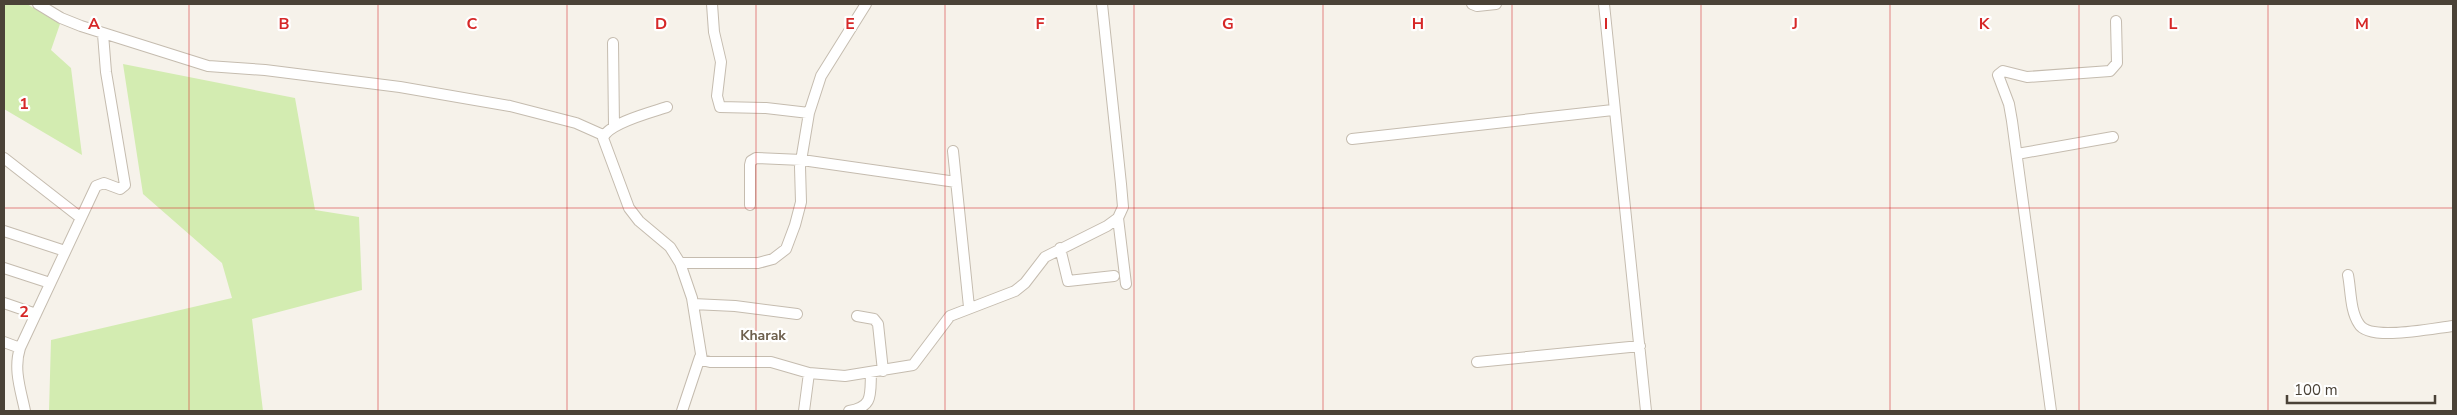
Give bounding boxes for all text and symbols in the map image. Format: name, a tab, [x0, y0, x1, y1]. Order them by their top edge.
text: A	[88, 13, 100, 35]
text: B	[278, 13, 290, 35]
text: C	[467, 13, 478, 35]
text: D	[655, 13, 667, 35]
text: E	[845, 13, 855, 35]
text: F	[1036, 13, 1045, 35]
text: G	[1222, 13, 1234, 35]
text: H	[1412, 13, 1424, 35]
text: I	[1604, 13, 1608, 35]
text: J	[1791, 13, 1798, 35]
text: K	[1979, 13, 1991, 35]
text: L	[2169, 13, 2178, 35]
text: M	[2355, 13, 2369, 35]
text: 1	[19, 93, 29, 115]
text: 2	[19, 301, 29, 323]
district label: Kharak	[740, 326, 786, 345]
scale bar	[2287, 372, 2434, 404]
text: 100 m	[2294, 380, 2338, 400]

